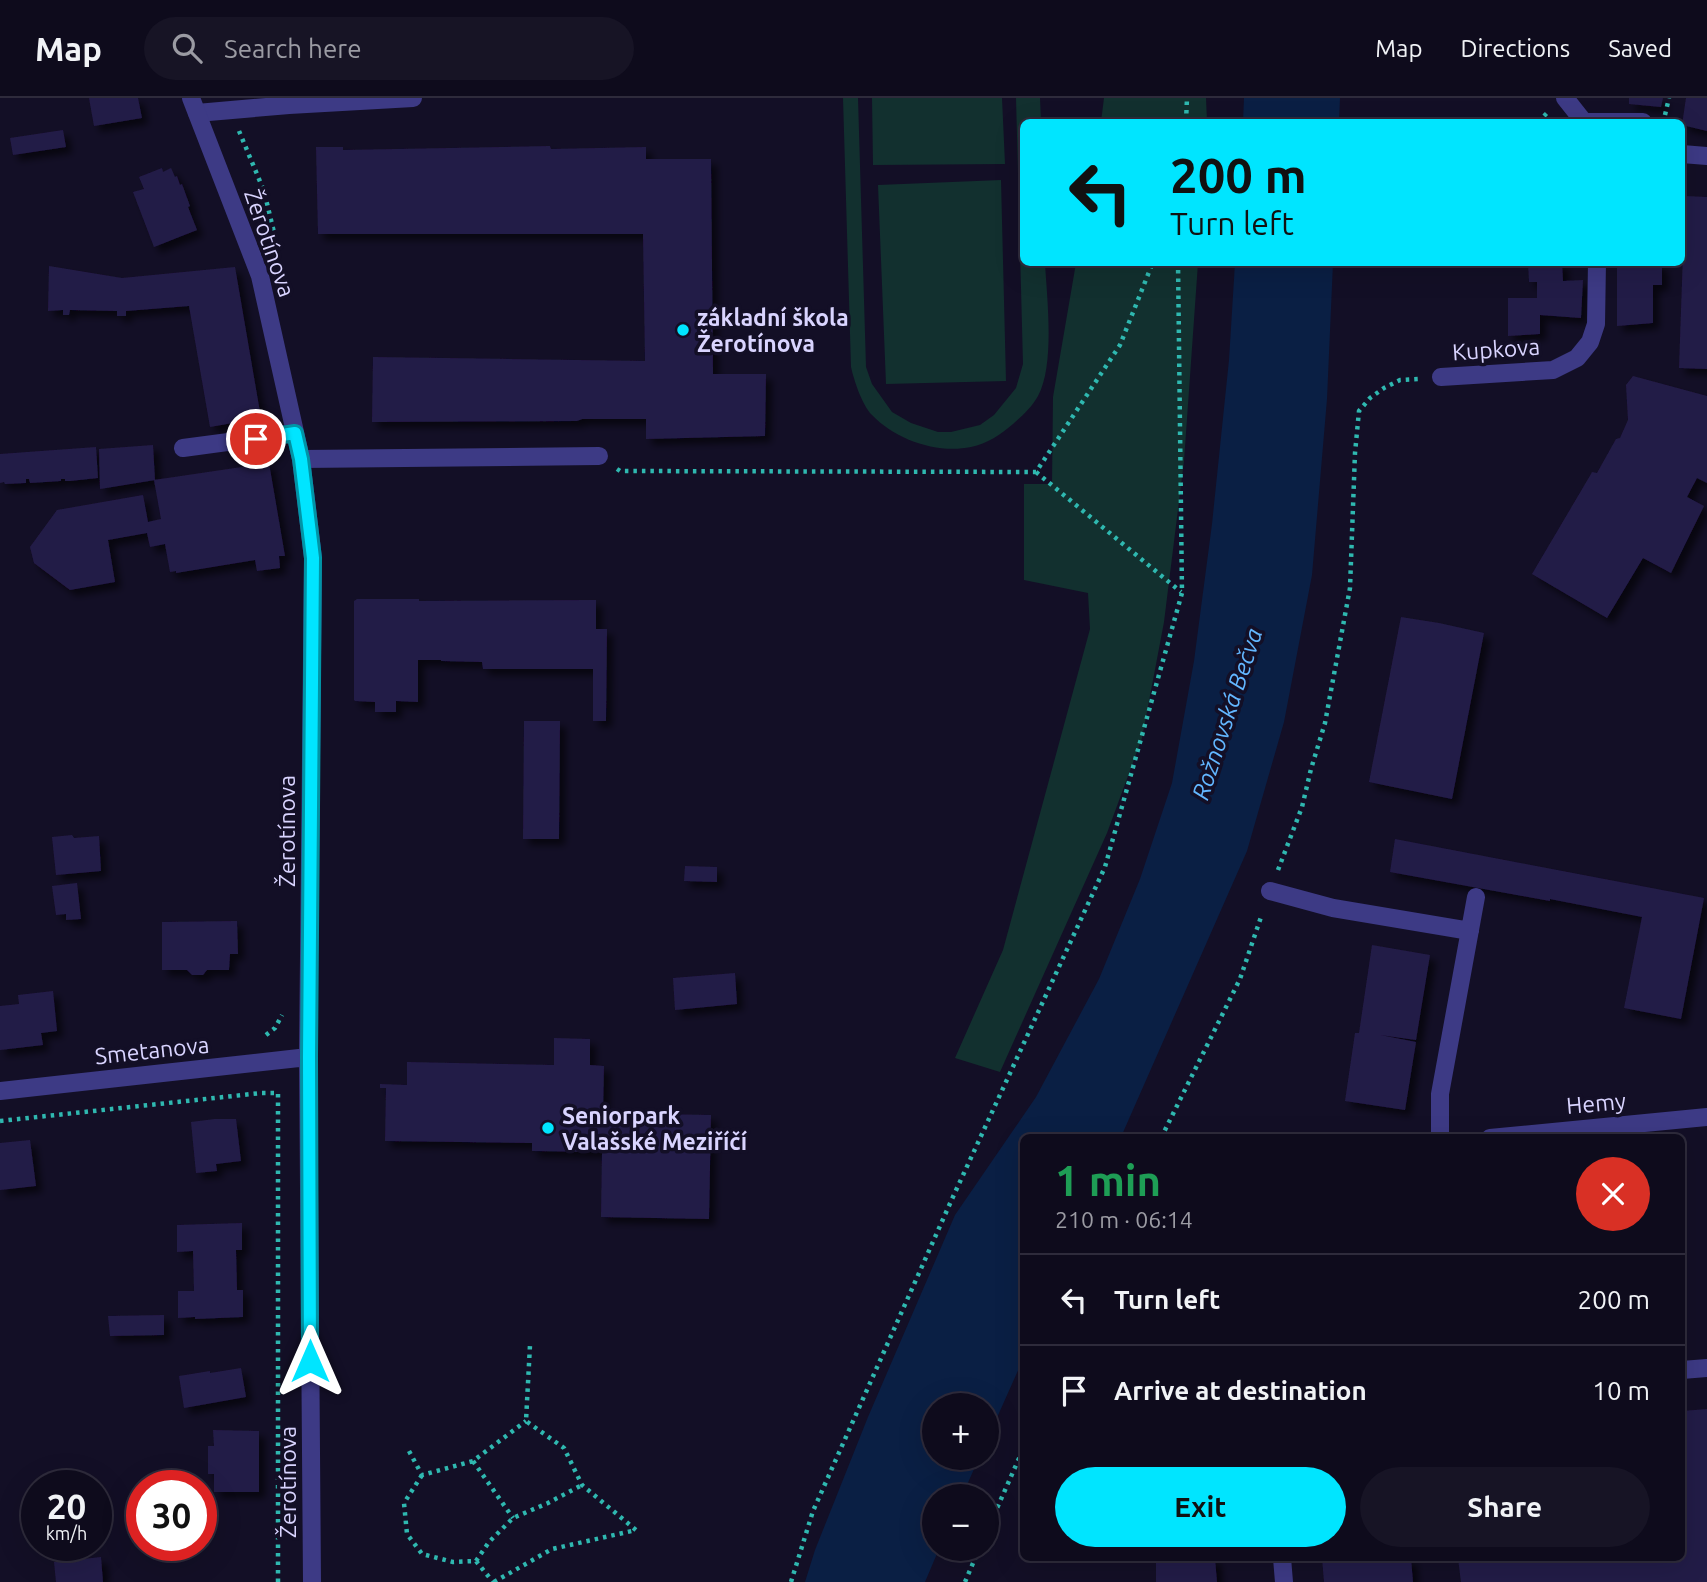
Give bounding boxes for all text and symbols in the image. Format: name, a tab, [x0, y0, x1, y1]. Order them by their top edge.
search box	[144, 17, 634, 80]
icon: search	[168, 29, 206, 67]
text: Map	[35, 30, 102, 67]
text: Search here	[224, 34, 362, 63]
text: Map	[1375, 35, 1422, 62]
text: Directions	[1460, 35, 1570, 62]
text: Saved	[1608, 35, 1672, 62]
icon: left	[1055, 147, 1146, 238]
text: 200 m	[1170, 147, 1307, 202]
street label: Žerotínova	[240, 186, 301, 300]
text: Turn left	[1170, 205, 1294, 241]
place label: základní škola Žerotínova	[697, 305, 849, 356]
marker: základní škola Žerotínova	[675, 322, 691, 338]
street label: Kupkova	[1451, 333, 1541, 365]
pin	[226, 409, 286, 469]
icon: arrive	[237, 420, 275, 458]
water label: Rožnovská Bečva	[1187, 625, 1267, 803]
street label: Žerotínova	[273, 775, 299, 887]
street label: Smetanova	[94, 1032, 210, 1068]
street label: Hemy	[1565, 1088, 1627, 1118]
place label: Seniorpark Valašské Meziříčí	[562, 1103, 748, 1154]
marker: Seniorpark Valašské Meziříčí	[540, 1120, 556, 1136]
text: 1 min	[1055, 1157, 1161, 1204]
button: close	[1576, 1157, 1650, 1231]
text: 210 m · 06:14	[1055, 1207, 1193, 1232]
icon: left	[1055, 1281, 1093, 1319]
text: Turn left	[1114, 1285, 1220, 1314]
text: 200 m	[1578, 1285, 1650, 1314]
position arrow	[273, 1324, 347, 1398]
icon: arrive	[1055, 1372, 1093, 1410]
text: Arrive at destination	[1114, 1376, 1367, 1405]
text: 10 m	[1592, 1376, 1650, 1405]
map controls	[922, 1393, 999, 1561]
button: +	[922, 1393, 999, 1470]
street label: Žerotínova	[274, 1426, 300, 1538]
button: Exit	[1055, 1467, 1346, 1547]
button: Share	[1360, 1467, 1650, 1547]
speed limit sign: 30	[126, 1470, 217, 1561]
button: −	[922, 1484, 999, 1561]
text: 20	[47, 1486, 86, 1526]
text: km/h	[46, 1523, 87, 1543]

